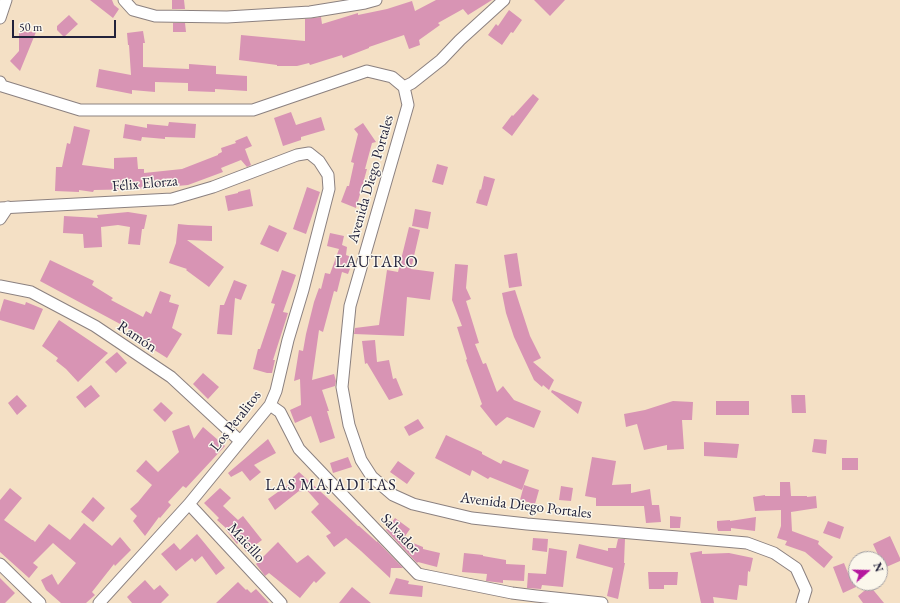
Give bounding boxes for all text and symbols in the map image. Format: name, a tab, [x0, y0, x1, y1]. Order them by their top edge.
scale bar	[14, 12, 118, 38]
text: 50 m	[19, 19, 42, 35]
street label: Avenida Diego Portales	[344, 113, 398, 245]
street label: Félix Elorza	[111, 172, 179, 196]
district label: LAUTARO	[335, 253, 419, 273]
street label: Ramón	[114, 317, 160, 357]
street label: Los Peralitos	[207, 387, 265, 455]
district label: LAS MAJADITAS	[265, 476, 397, 496]
street label: Avenida Diego Portales	[459, 489, 593, 523]
street label: Salvador	[377, 510, 423, 558]
street label: Maicillo	[223, 520, 269, 566]
north arrow	[848, 551, 888, 591]
text: N	[870, 561, 886, 574]

